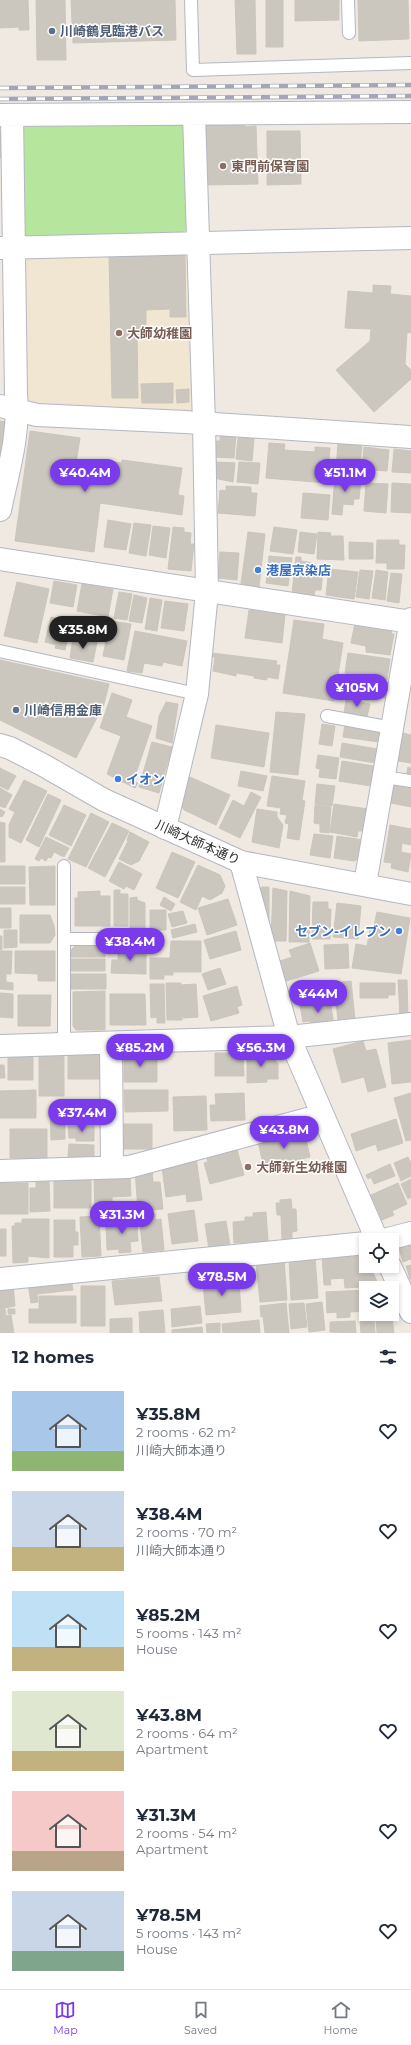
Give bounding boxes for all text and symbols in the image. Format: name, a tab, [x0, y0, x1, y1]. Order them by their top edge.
place label: 川崎鶴見臨港バス	[60, 23, 164, 39]
marker: 川崎鶴見臨港バス	[47, 26, 57, 36]
place label: 東門前保育園	[231, 158, 309, 174]
marker: 東門前保育園	[218, 161, 228, 171]
place label: 大師幼稚園	[127, 325, 192, 341]
marker: 大師幼稚園	[114, 328, 124, 338]
pin: ¥40.4M	[52, 459, 118, 493]
pin: ¥51.1M	[312, 459, 378, 493]
text: ¥40.4M	[59, 464, 111, 480]
text: ¥51.1M	[323, 464, 367, 480]
place label: 港屋京染店	[266, 562, 331, 578]
marker: 港屋京染店	[253, 565, 263, 575]
pin: ¥35.8M	[50, 616, 116, 650]
text: ¥35.8M	[58, 621, 108, 637]
pin: ¥105M	[329, 674, 385, 708]
text: ¥105M	[335, 679, 379, 695]
place label: 川崎信用金庫	[24, 702, 102, 718]
marker: 川崎信用金庫	[11, 705, 21, 715]
place label: イオン	[126, 771, 165, 787]
marker: イオン	[113, 774, 123, 784]
street label: 川崎大師本通り	[153, 816, 243, 868]
place label: セブン-イレブン	[295, 923, 391, 939]
marker: セブン-イレブン	[394, 926, 404, 936]
pin: ¥38.4M	[97, 928, 163, 962]
text: ¥38.4M	[105, 933, 155, 949]
pin: ¥44M	[294, 980, 342, 1014]
text: ¥44M	[298, 985, 338, 1001]
pin: ¥85.2M	[107, 1034, 173, 1068]
pin: ¥56.3M	[228, 1034, 294, 1068]
text: ¥85.2M	[115, 1039, 165, 1055]
text: ¥56.3M	[236, 1039, 286, 1055]
pin: ¥37.4M	[49, 1099, 115, 1133]
text: ¥37.4M	[57, 1104, 107, 1120]
pin: ¥43.8M	[251, 1116, 317, 1150]
text: ¥43.8M	[259, 1121, 309, 1137]
place label: 大師新生幼稚園	[256, 1159, 347, 1175]
marker: 大師新生幼稚園	[243, 1162, 253, 1172]
pin: ¥31.3M	[89, 1201, 155, 1235]
text: ¥31.3M	[99, 1206, 145, 1222]
map controls	[359, 1233, 399, 1321]
button: locate	[359, 1233, 399, 1273]
pin: ¥78.5M	[189, 1263, 255, 1297]
text: ¥78.5M	[197, 1268, 247, 1284]
button: layers	[359, 1281, 399, 1321]
icon: filters	[377, 1346, 399, 1368]
text: 12 homes	[12, 1347, 94, 1367]
text: ¥35.8M	[136, 1404, 201, 1424]
icon: home	[44, 1407, 92, 1455]
icon: heart	[377, 1420, 399, 1442]
text: 2 rooms · 62 m²	[136, 1424, 236, 1440]
text: 川崎大師本通り	[136, 1442, 227, 1458]
text: ¥38.4M	[136, 1504, 203, 1524]
icon: home	[44, 1507, 92, 1555]
icon: heart	[377, 1520, 399, 1542]
text: 2 rooms · 70 m²	[136, 1524, 237, 1540]
text: 川崎大師本通り	[136, 1542, 227, 1558]
text: ¥85.2M	[136, 1605, 201, 1625]
icon: home	[44, 1607, 92, 1655]
icon: heart	[377, 1620, 399, 1642]
text: 5 rooms · 143 m²	[136, 1625, 242, 1641]
text: House	[136, 1641, 178, 1657]
text: ¥43.8M	[136, 1705, 202, 1725]
icon: home	[44, 1707, 92, 1755]
icon: heart	[377, 1720, 399, 1742]
text: 2 rooms · 64 m²	[136, 1725, 238, 1741]
text: Apartment	[136, 1741, 208, 1757]
text: ¥31.3M	[136, 1805, 196, 1825]
icon: home	[44, 1807, 92, 1855]
icon: heart	[377, 1820, 399, 1842]
text: 2 rooms · 54 m²	[136, 1825, 237, 1841]
text: Apartment	[136, 1841, 208, 1857]
text: ¥78.5M	[136, 1905, 201, 1925]
icon: home	[44, 1907, 92, 1955]
icon: heart	[377, 1920, 399, 1942]
text: 5 rooms · 143 m²	[136, 1925, 242, 1941]
text: House	[136, 1941, 178, 1957]
tab: Map	[53, 1999, 78, 2037]
tab: Saved	[184, 1999, 217, 2037]
tab: Home	[324, 1999, 358, 2037]

